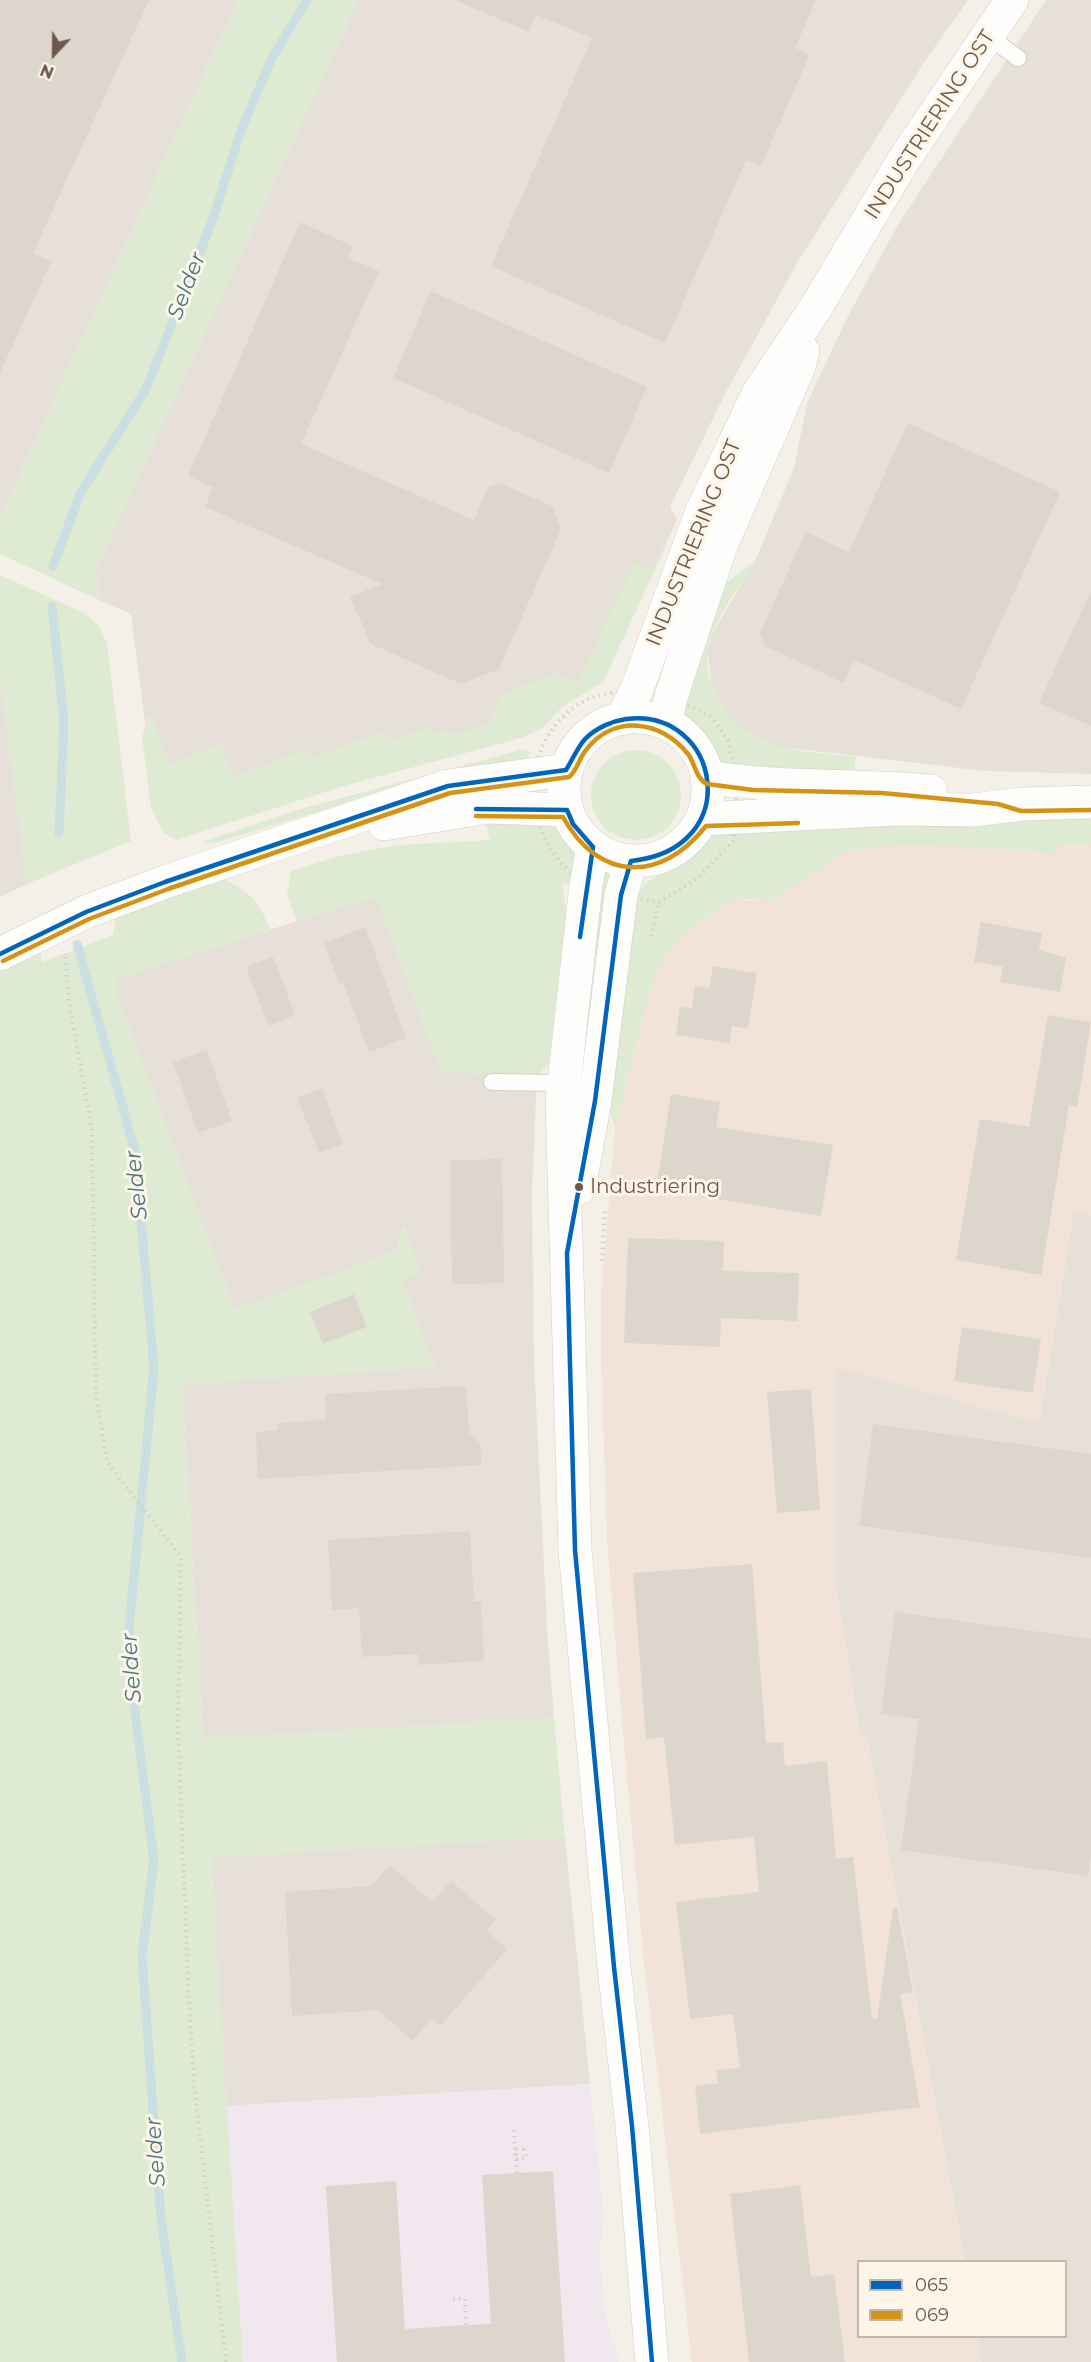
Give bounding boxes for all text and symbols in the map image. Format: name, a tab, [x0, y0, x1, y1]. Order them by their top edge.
north arrow	[24, 24, 84, 84]
street label: INDUSTRIERING OST	[859, 26, 1001, 224]
text: N	[38, 60, 57, 82]
water label: Selder	[162, 249, 212, 323]
street label: INDUSTRIERING OST	[641, 436, 747, 650]
water label: Selder	[120, 1149, 154, 1221]
place label: Industriering	[590, 1175, 720, 1199]
marker: Industriering	[573, 1181, 585, 1193]
water label: Selder	[116, 1632, 148, 1704]
water label: Selder	[140, 2116, 172, 2188]
legend	[857, 2260, 1067, 2338]
text: 065	[915, 2274, 948, 2296]
text: 069	[915, 2304, 949, 2326]

